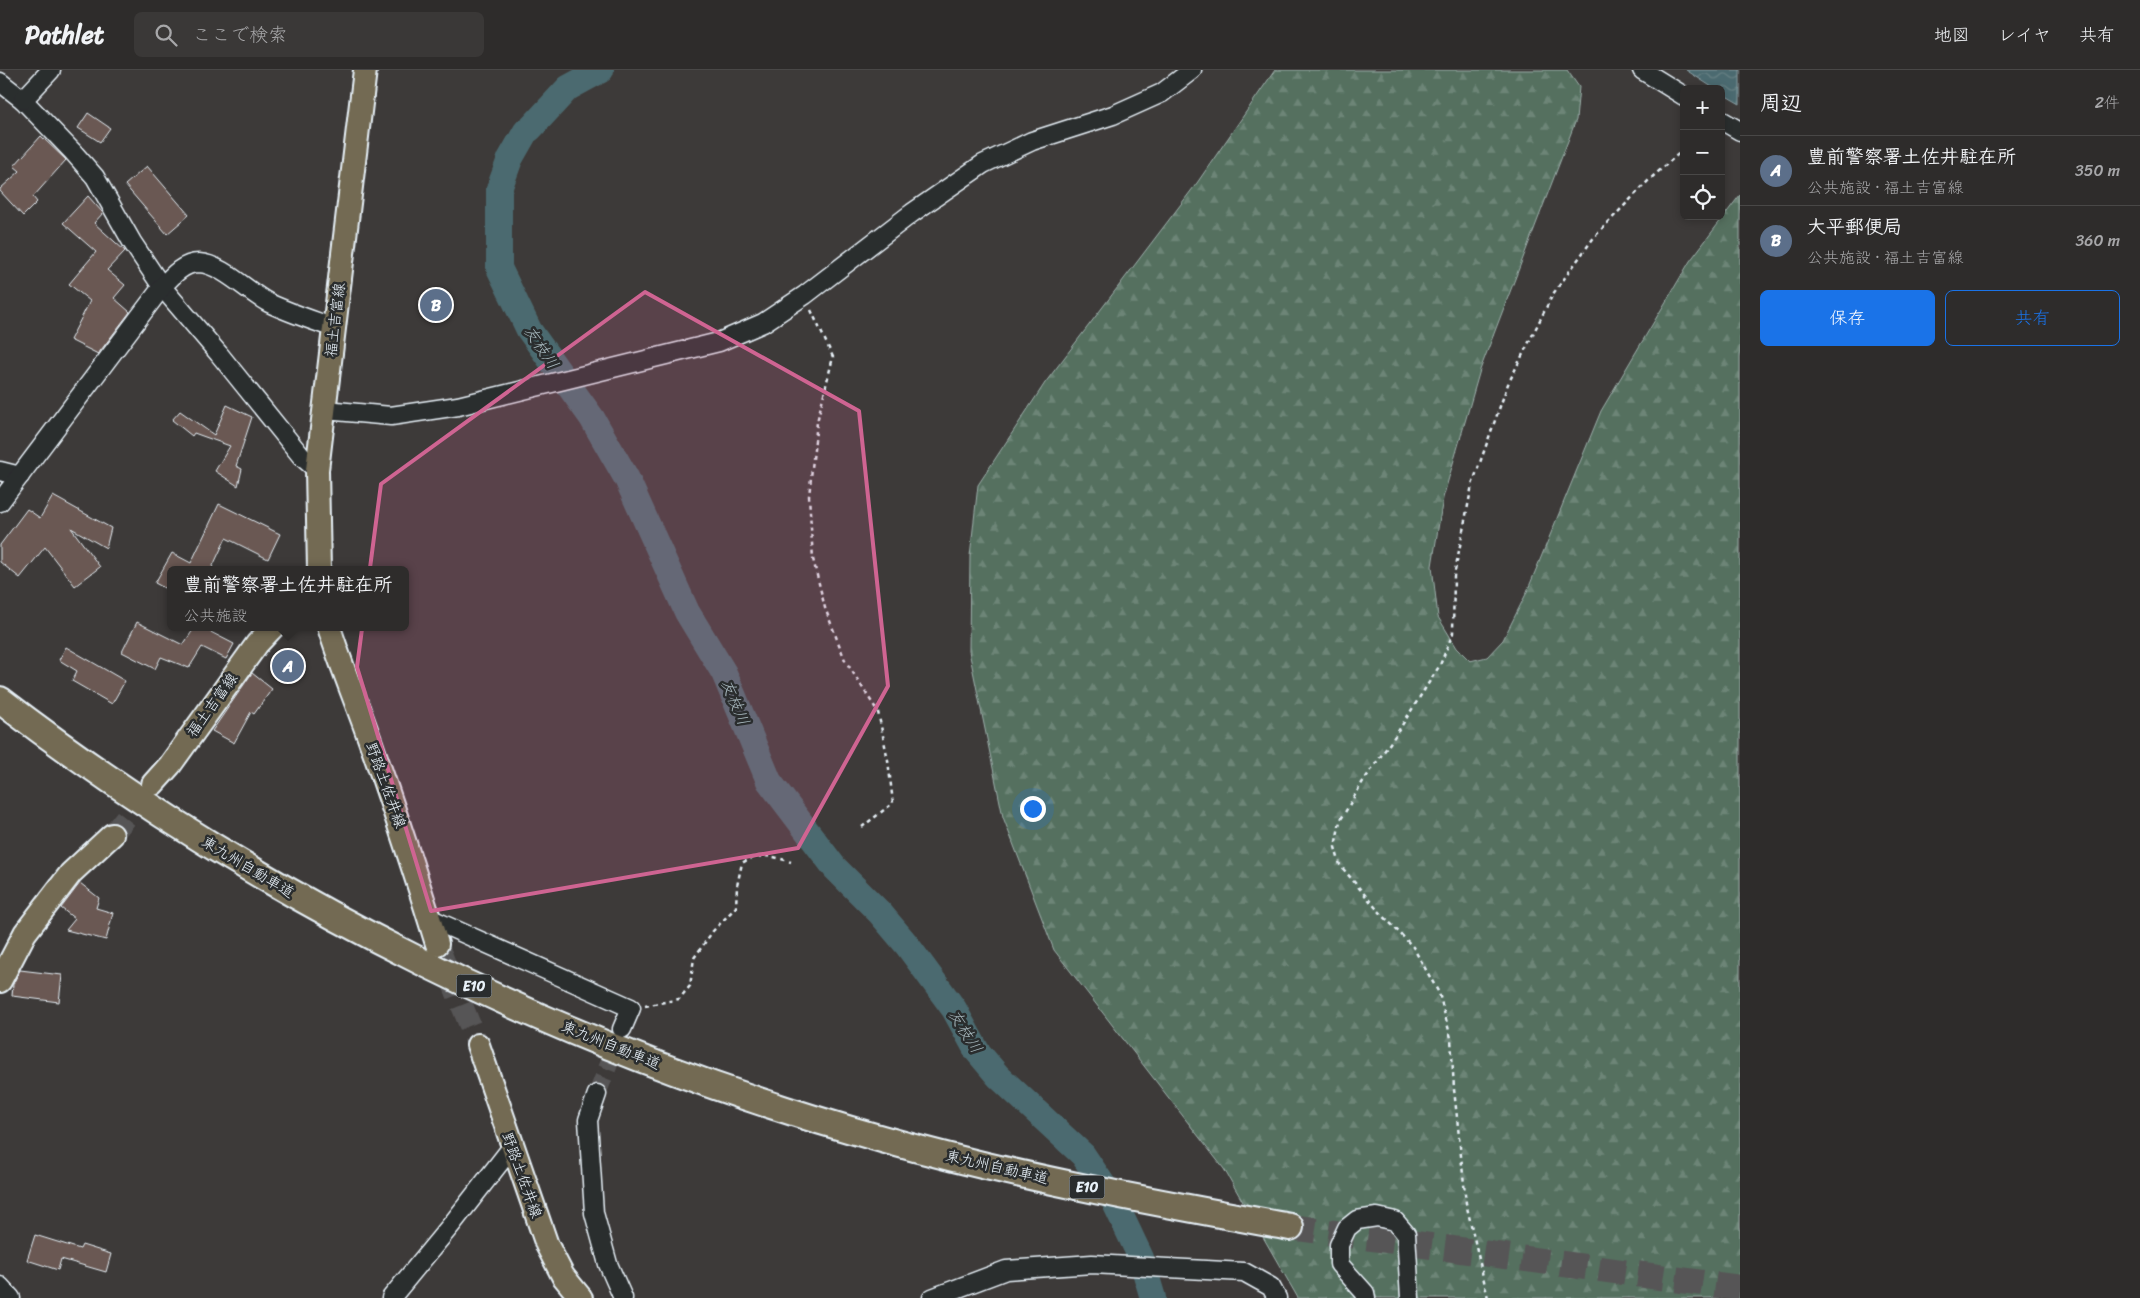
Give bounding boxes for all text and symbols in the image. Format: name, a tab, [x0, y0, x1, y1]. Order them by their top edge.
search box	[134, 12, 484, 57]
text: Pathlet	[25, 14, 104, 56]
text: ここで検索	[192, 18, 287, 51]
text: 地図	[1934, 19, 1970, 51]
text: レイヤ	[1998, 19, 2051, 51]
text: 共有	[2079, 19, 2115, 51]
icon: search	[152, 21, 180, 49]
text: 周辺	[1760, 84, 1802, 122]
map controls	[1680, 85, 1725, 220]
button: +	[1680, 85, 1725, 130]
text: 2件	[2095, 88, 2120, 117]
button: −	[1680, 130, 1725, 175]
text: 豊前警察署土佐井駐在所	[1807, 140, 2016, 173]
text: A	[1771, 156, 1781, 185]
text: 350 m	[2075, 156, 2120, 185]
text: 公共施設 · 福土吉富線	[1807, 173, 1964, 202]
button: locate	[1680, 175, 1725, 220]
text: 大平郵便局	[1807, 210, 1902, 243]
text: B	[1771, 226, 1781, 255]
text: 360 m	[2076, 226, 2120, 255]
text: 公共施設 · 福土吉富線	[1807, 243, 1964, 272]
street label: 福土吉富線	[318, 281, 352, 359]
pin: B	[420, 286, 452, 324]
button: 保存	[1760, 290, 1935, 346]
button: 共有	[1945, 290, 2120, 346]
water label: 友枝川	[516, 319, 567, 375]
popup	[167, 566, 409, 631]
text: 豊前警察署土佐井駐在所	[183, 568, 393, 601]
text: 公共施設	[183, 601, 248, 630]
pin: A	[272, 647, 304, 685]
street label: 福土吉富線	[179, 667, 245, 743]
water label: 友枝川	[713, 674, 758, 730]
street label: 野路土佐井線	[358, 738, 414, 832]
your location	[1020, 796, 1046, 822]
street label: 東九州自動車道	[196, 829, 300, 905]
road number: E10	[456, 974, 492, 998]
water label: 友枝川	[941, 1003, 991, 1059]
street label: 東九州自動車道	[557, 1013, 665, 1077]
street label: 野路土佐井線	[494, 1128, 550, 1222]
street label: 東九州自動車道	[943, 1143, 1051, 1191]
road number: E10	[1070, 1176, 1104, 1198]

